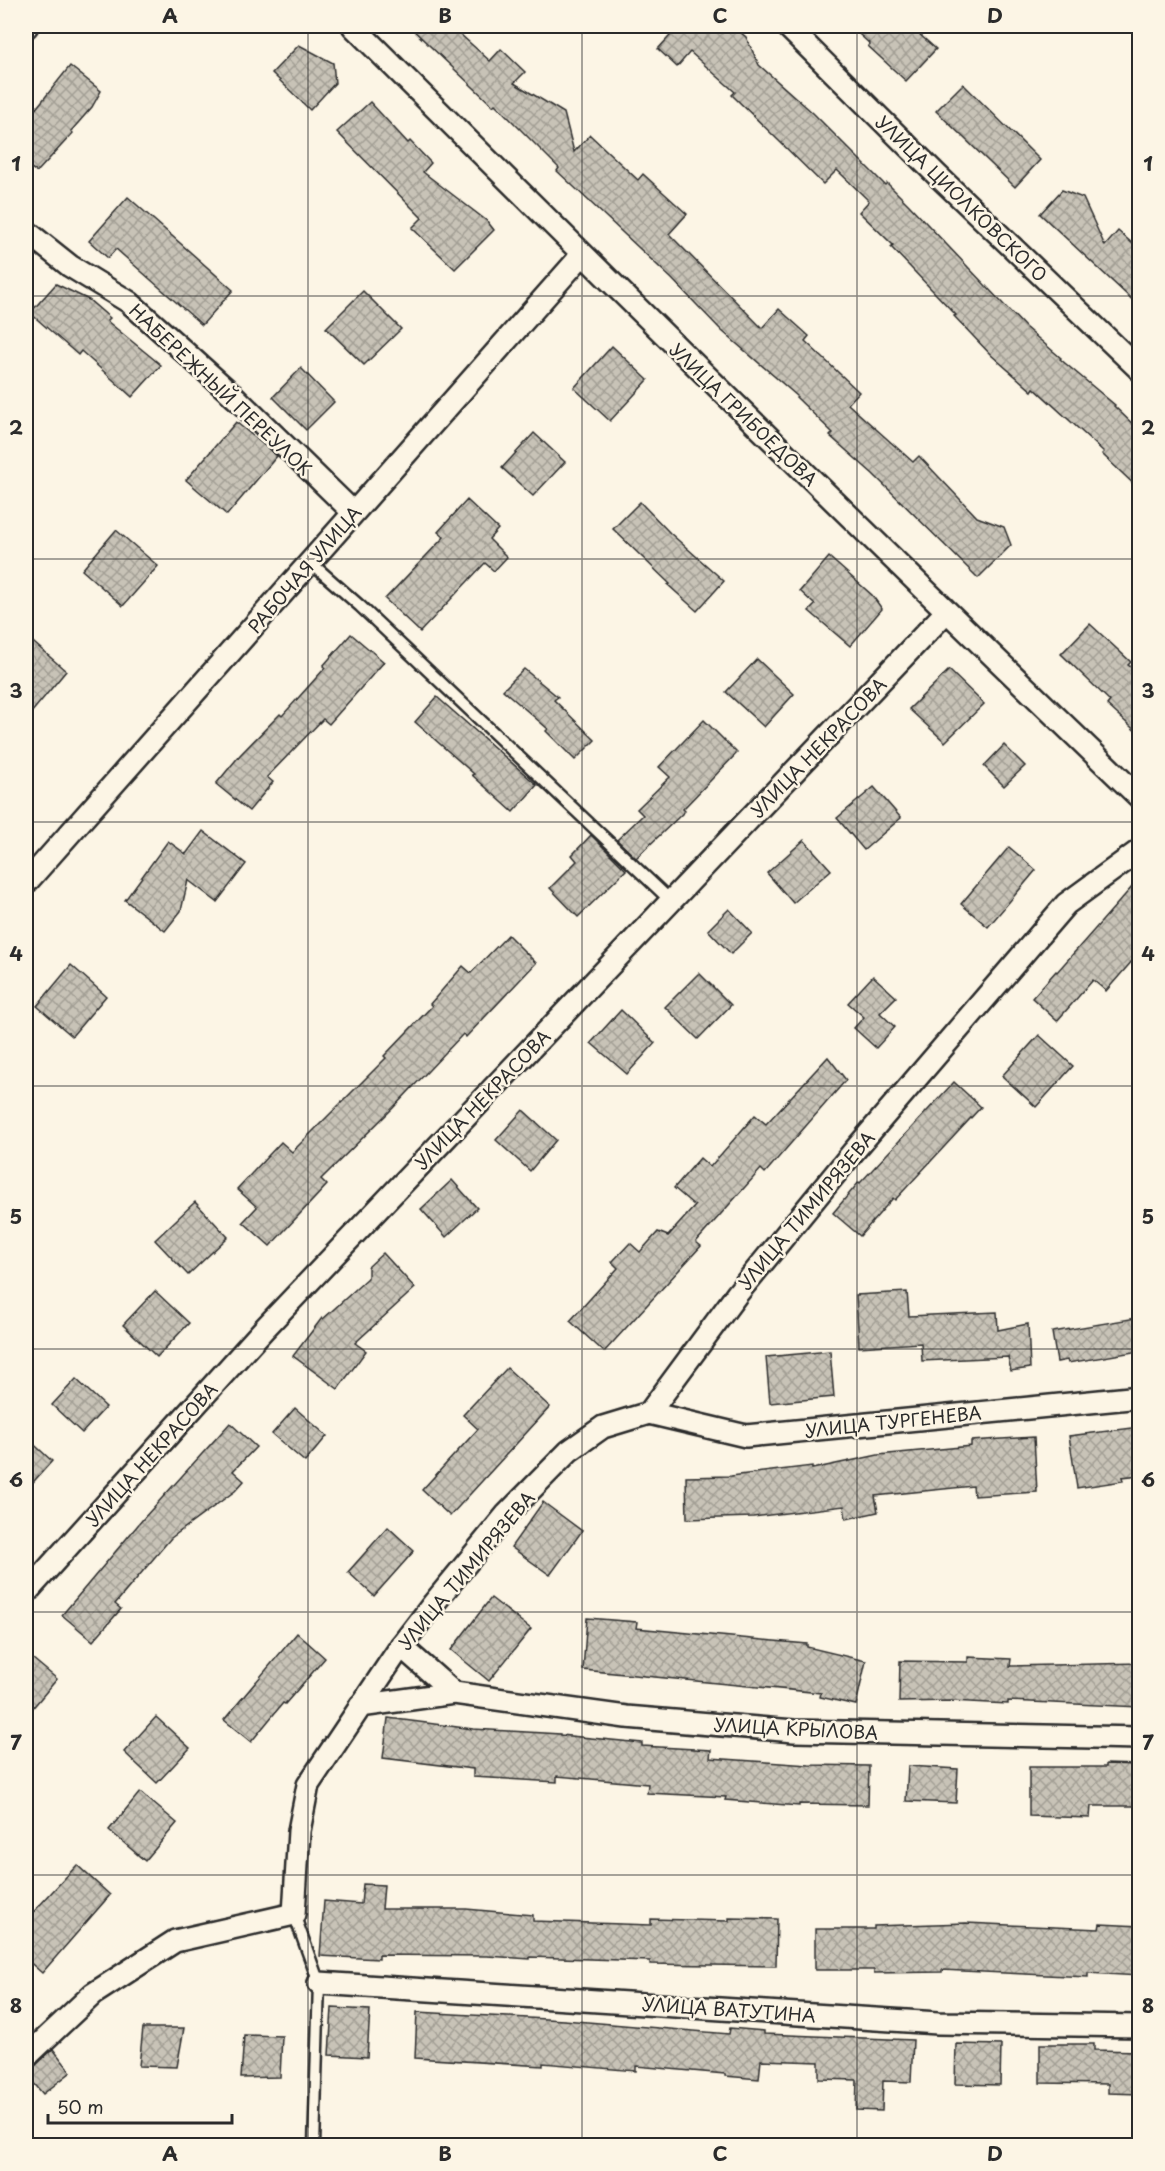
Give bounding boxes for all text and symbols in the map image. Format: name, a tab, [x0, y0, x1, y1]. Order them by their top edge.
text: A	[162, 0, 178, 30]
text: B	[438, 0, 452, 30]
text: C	[712, 0, 728, 30]
text: D	[987, 0, 1003, 30]
street label: УЛИЦА ЦИОЛКОВСКОГО	[870, 109, 1054, 287]
text: 1	[11, 148, 21, 178]
text: 1	[1143, 148, 1153, 178]
street label: НАБЕРЕЖНЫЙ ПЕРЕУЛОК	[124, 297, 318, 481]
street label: УЛИЦА ГРИБОЕДОВА	[664, 336, 824, 492]
text: 2	[9, 412, 23, 442]
text: 2	[1141, 412, 1155, 442]
street label: РАБОЧАЯ УЛИЦА	[241, 499, 367, 639]
street label: УЛИЦА НЕКРАСОВА	[744, 671, 892, 823]
text: 3	[9, 675, 23, 705]
text: 3	[1141, 675, 1155, 705]
text: 4	[9, 938, 23, 968]
text: 4	[1141, 938, 1155, 968]
street label: УЛИЦА НЕКРАСОВА	[408, 1023, 556, 1175]
street label: УЛИЦА ТИМИРЯЗЕВА	[732, 1125, 880, 1295]
text: 5	[10, 1201, 22, 1231]
text: 5	[1142, 1201, 1154, 1231]
street label: УЛИЦА НЕКРАСОВА	[79, 1376, 223, 1532]
street label: УЛИЦА ТУРГЕНЕВА	[803, 1398, 983, 1444]
text: 6	[9, 1464, 23, 1494]
text: 6	[1141, 1464, 1155, 1494]
street label: УЛИЦА ТИМИРЯЗЕВА	[392, 1485, 540, 1655]
street label: УЛИЦА КРЫЛОВА	[713, 1710, 879, 1746]
text: 7	[10, 1727, 22, 1757]
text: 7	[1142, 1727, 1154, 1757]
street label: УЛИЦА ВАТУТИНА	[641, 1989, 817, 2029]
text: 8	[10, 1990, 22, 2020]
text: 8	[1142, 1990, 1154, 2020]
scale bar	[48, 2087, 232, 2125]
text: 50 m	[57, 2093, 104, 2120]
text: A	[162, 2138, 178, 2168]
text: B	[438, 2138, 452, 2168]
text: C	[712, 2138, 728, 2168]
text: D	[987, 2138, 1003, 2168]

